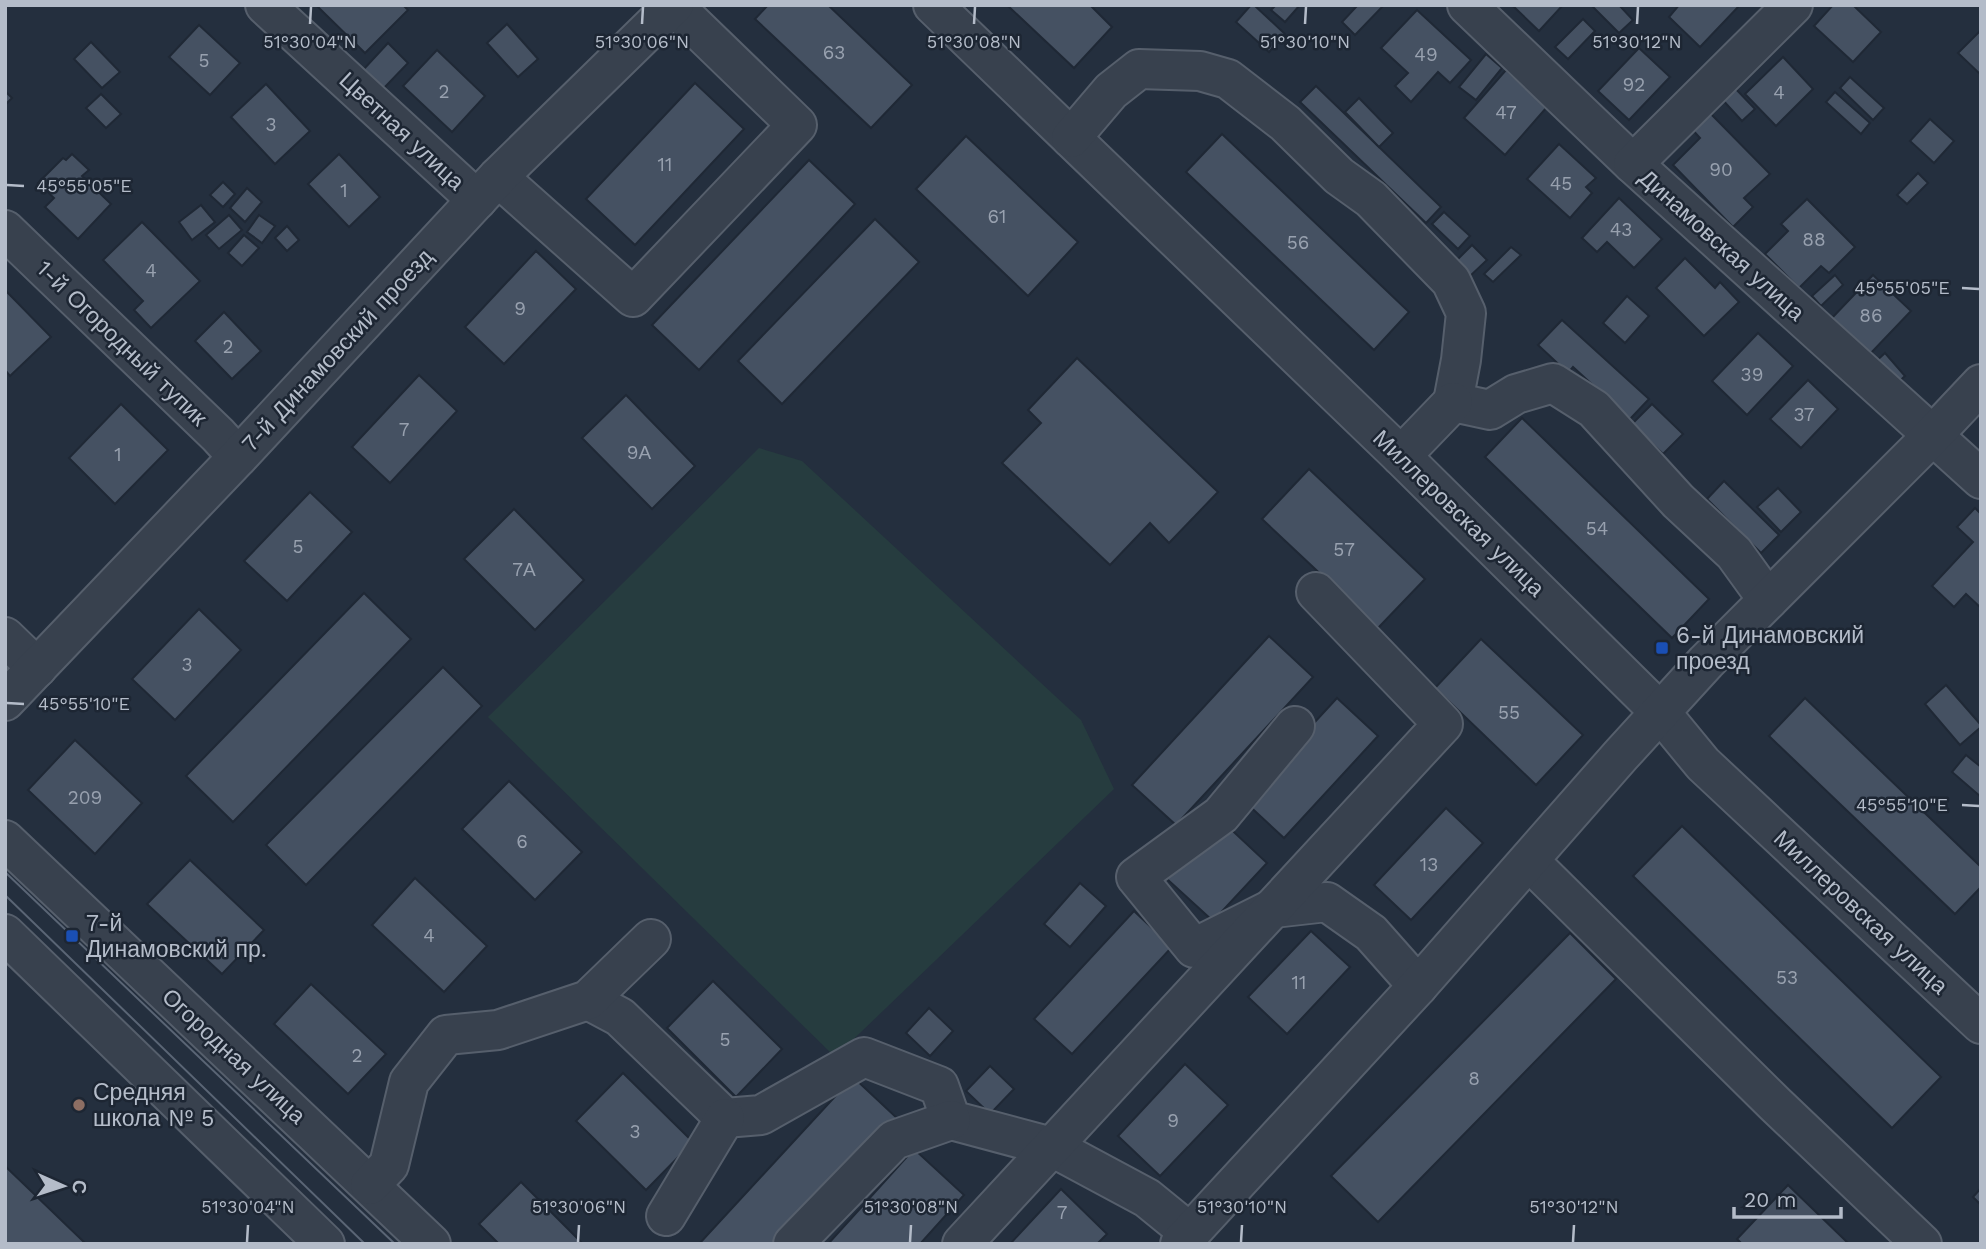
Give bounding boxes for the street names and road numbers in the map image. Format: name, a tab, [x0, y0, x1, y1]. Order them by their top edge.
street label: Цветная улица	[334, 67, 470, 196]
street label: Динамовская улица	[1634, 164, 1810, 327]
street label: 7-й Динамовский проезд	[236, 243, 438, 457]
street label: 1-й Огородный тупик	[31, 255, 213, 432]
street label: Миллеровская улица	[1367, 425, 1550, 602]
street label: Миллеровская улица	[1768, 825, 1953, 1000]
street label: Огородная улица	[156, 983, 311, 1130]

